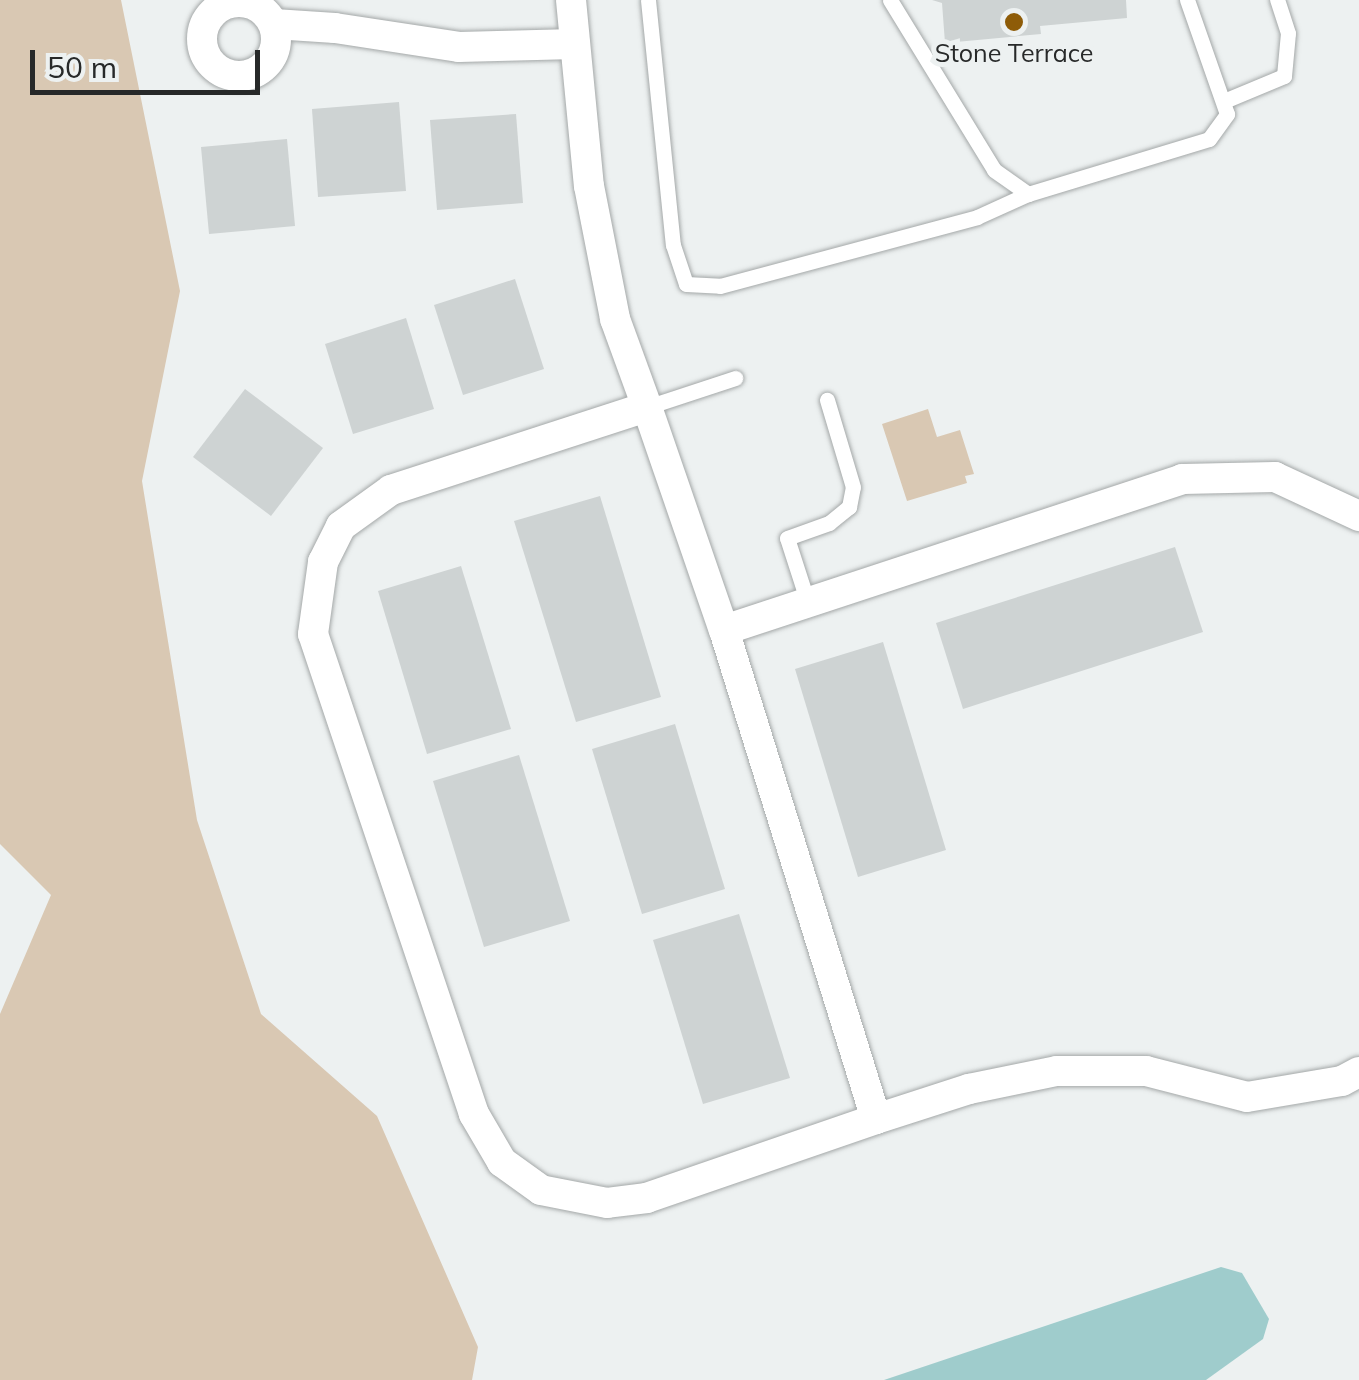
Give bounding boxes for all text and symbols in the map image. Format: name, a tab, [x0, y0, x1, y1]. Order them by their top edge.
marker: Stone Terrace	[1003, 11, 1025, 33]
scale bar	[35, 30, 265, 92]
place label: Stone Terrace	[935, 38, 1093, 68]
text: 50 m	[47, 48, 117, 86]

